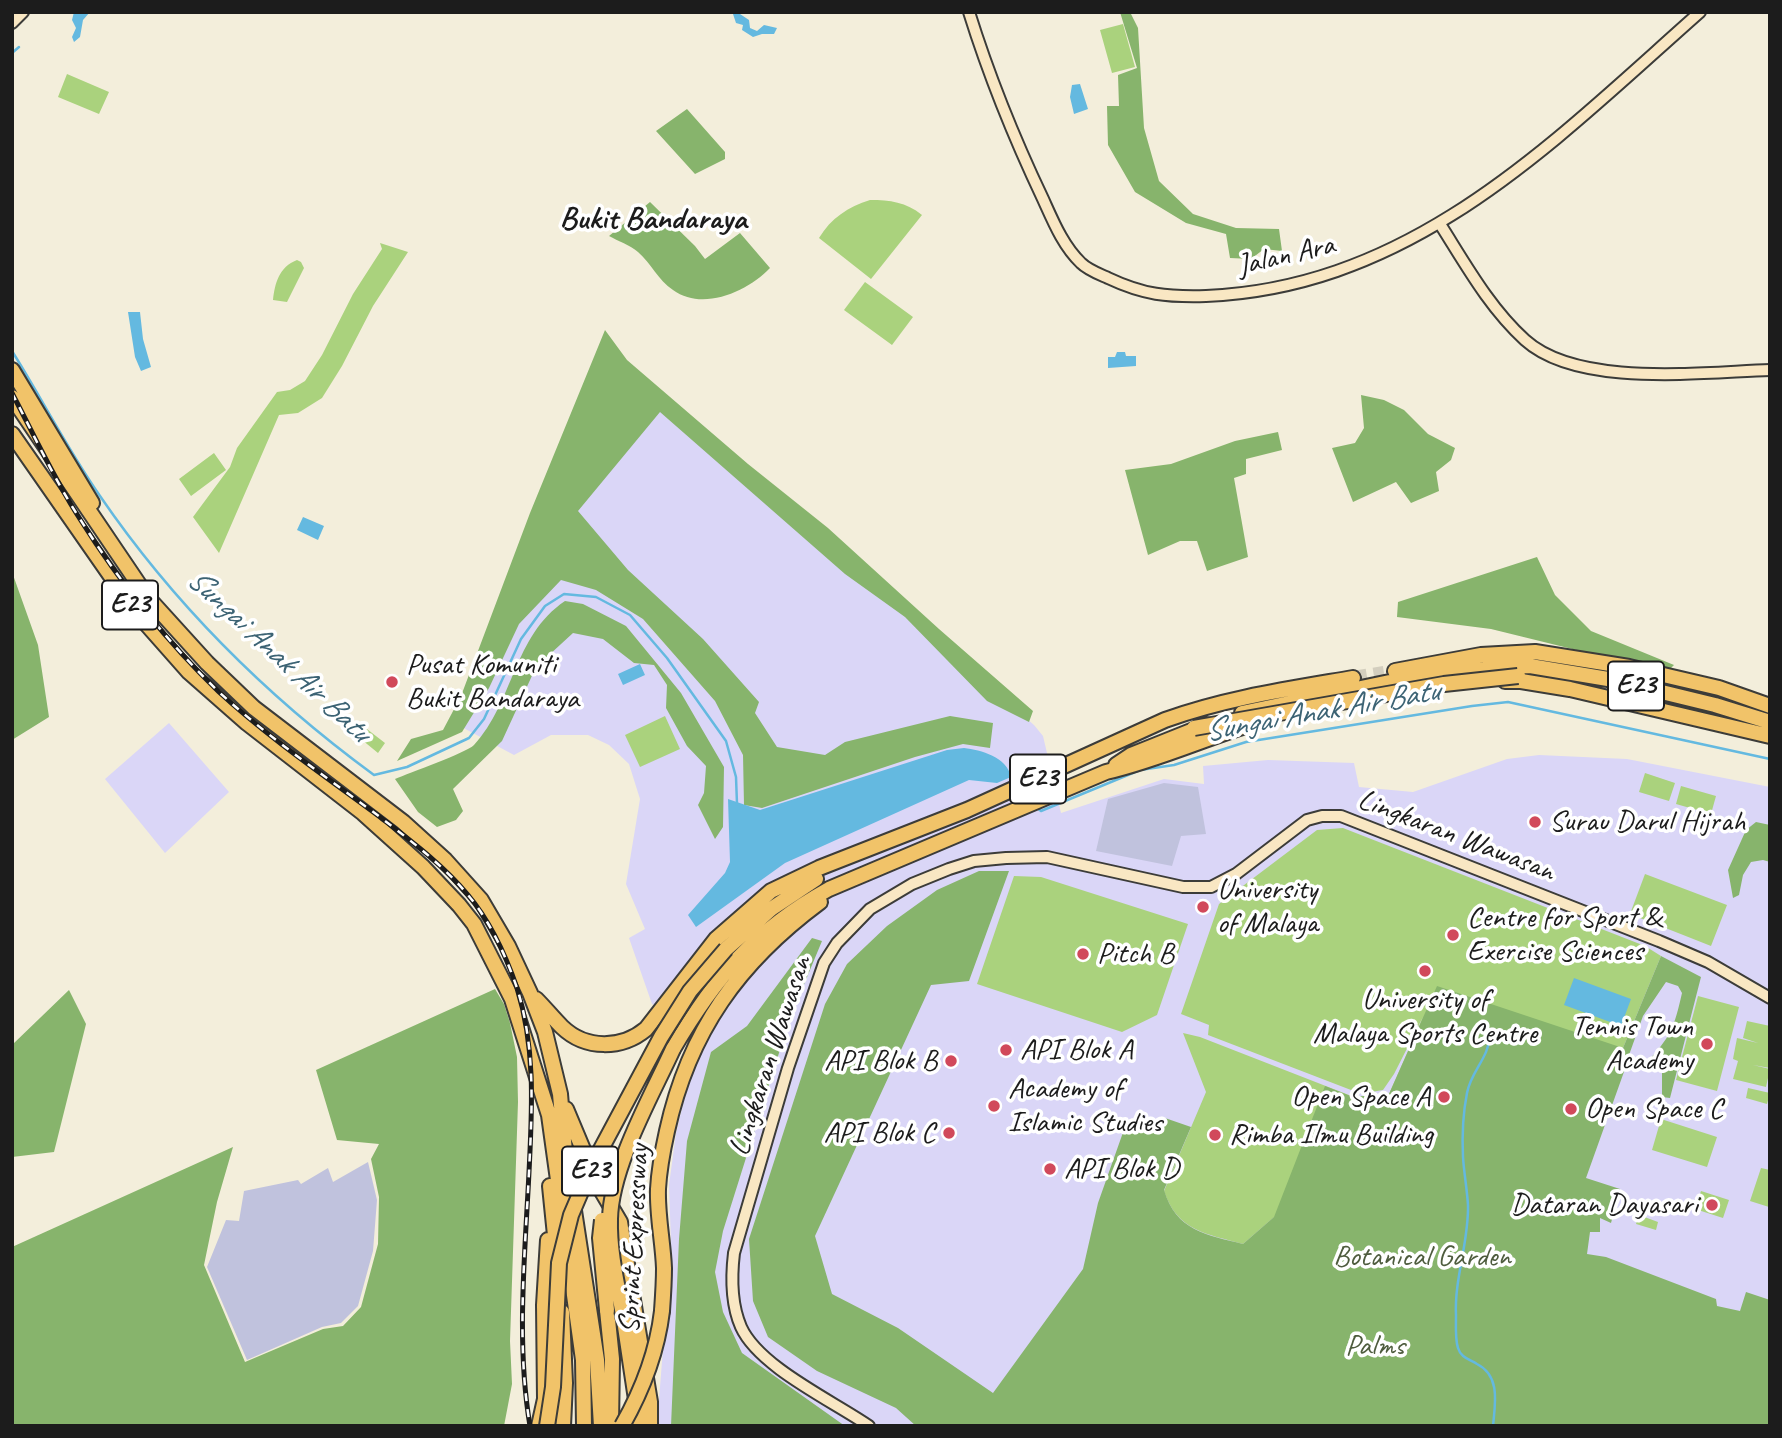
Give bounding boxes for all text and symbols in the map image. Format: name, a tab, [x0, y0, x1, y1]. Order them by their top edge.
district label: Bukit Bandaraya	[560, 201, 746, 239]
street label: Jalan Ara	[1234, 227, 1338, 285]
water label: Sungai Anak Air Batu	[178, 561, 378, 751]
road number: E23	[102, 580, 158, 630]
place label: Pusat Komuniti Bukit Bandaraya	[406, 647, 579, 718]
road number: E23	[1608, 662, 1664, 710]
water label: Sungai Anak Air Batu	[1202, 673, 1442, 751]
marker: Pusat Komuniti Bukit Bandaraya	[384, 674, 400, 690]
road number: E23	[1010, 754, 1066, 804]
street label: Lingkaran Wawasan	[1353, 782, 1559, 890]
place label: Surau Darul Hijrah	[1549, 804, 1745, 840]
marker: Surau Darul Hijrah	[1527, 814, 1543, 830]
place label: University of Malaya	[1217, 872, 1318, 942]
marker: University of Malaya	[1195, 899, 1211, 915]
place label: Centre for Sport & Exercise Sciences	[1467, 900, 1661, 970]
marker: Centre for Sport & Exercise Sciences	[1445, 927, 1461, 943]
place label: Pitch B	[1097, 936, 1174, 972]
marker: Pitch B	[1075, 946, 1091, 962]
street label: Lingkaran Wawasan	[722, 952, 820, 1160]
marker: University of Malaya Sports Centre	[1417, 963, 1433, 979]
place label: University of Malaya Sports Centre	[1313, 982, 1537, 1052]
place label: Tennis Town Academy	[1572, 1009, 1693, 1080]
place label: API Blok A	[1020, 1032, 1132, 1068]
marker: Tennis Town Academy	[1699, 1036, 1715, 1052]
marker: API Blok A	[998, 1042, 1014, 1058]
place label: API Blok B	[824, 1043, 937, 1079]
marker: API Blok B	[943, 1053, 959, 1069]
place label: Academy of Islamic Studies	[1008, 1071, 1162, 1142]
place label: Open Space A	[1291, 1079, 1430, 1115]
marker: Open Space A	[1436, 1089, 1452, 1105]
place label: Open Space C	[1585, 1091, 1723, 1127]
marker: Academy of Islamic Studies	[986, 1098, 1002, 1114]
marker: Open Space C	[1563, 1101, 1579, 1117]
place label: API Blok C	[823, 1115, 935, 1151]
place label: Rimba Ilmu Building	[1229, 1117, 1433, 1153]
marker: API Blok C	[941, 1125, 957, 1141]
marker: Rimba Ilmu Building	[1207, 1127, 1223, 1143]
street label: Sprint Expressway	[612, 1143, 658, 1335]
road number: E23	[562, 1146, 618, 1196]
place label: API Blok D	[1064, 1151, 1179, 1187]
marker: API Blok D	[1042, 1161, 1058, 1177]
place label: Dataran Dayasari	[1511, 1187, 1698, 1223]
marker: Dataran Dayasari	[1704, 1197, 1720, 1213]
park label: Botanical Garden	[1333, 1239, 1511, 1275]
park label: Palms	[1345, 1328, 1405, 1364]

